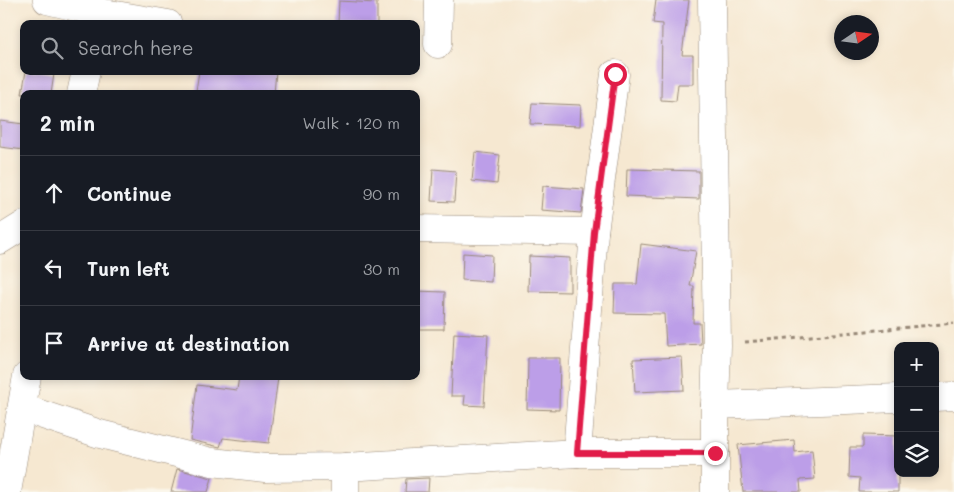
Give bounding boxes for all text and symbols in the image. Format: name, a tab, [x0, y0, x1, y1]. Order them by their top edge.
north arrow	[834, 15, 879, 60]
search box	[20, 20, 420, 75]
icon: search	[38, 34, 66, 62]
text: Search here	[78, 35, 194, 60]
route start	[604, 63, 627, 86]
text: 2 min	[40, 109, 95, 136]
text: Walk · 120 m	[302, 112, 400, 133]
icon: ahead	[40, 179, 68, 207]
text: Continue	[87, 181, 172, 206]
text: 90 m	[363, 183, 400, 204]
icon: left	[40, 254, 68, 282]
text: Turn left	[87, 256, 170, 281]
text: 30 m	[363, 258, 400, 279]
icon: arrive	[40, 329, 68, 357]
text: Arrive at destination	[87, 331, 290, 356]
map controls	[894, 342, 939, 477]
button: +	[894, 342, 939, 387]
button: −	[894, 387, 939, 432]
button: layers	[894, 432, 939, 477]
route end	[704, 442, 727, 465]

